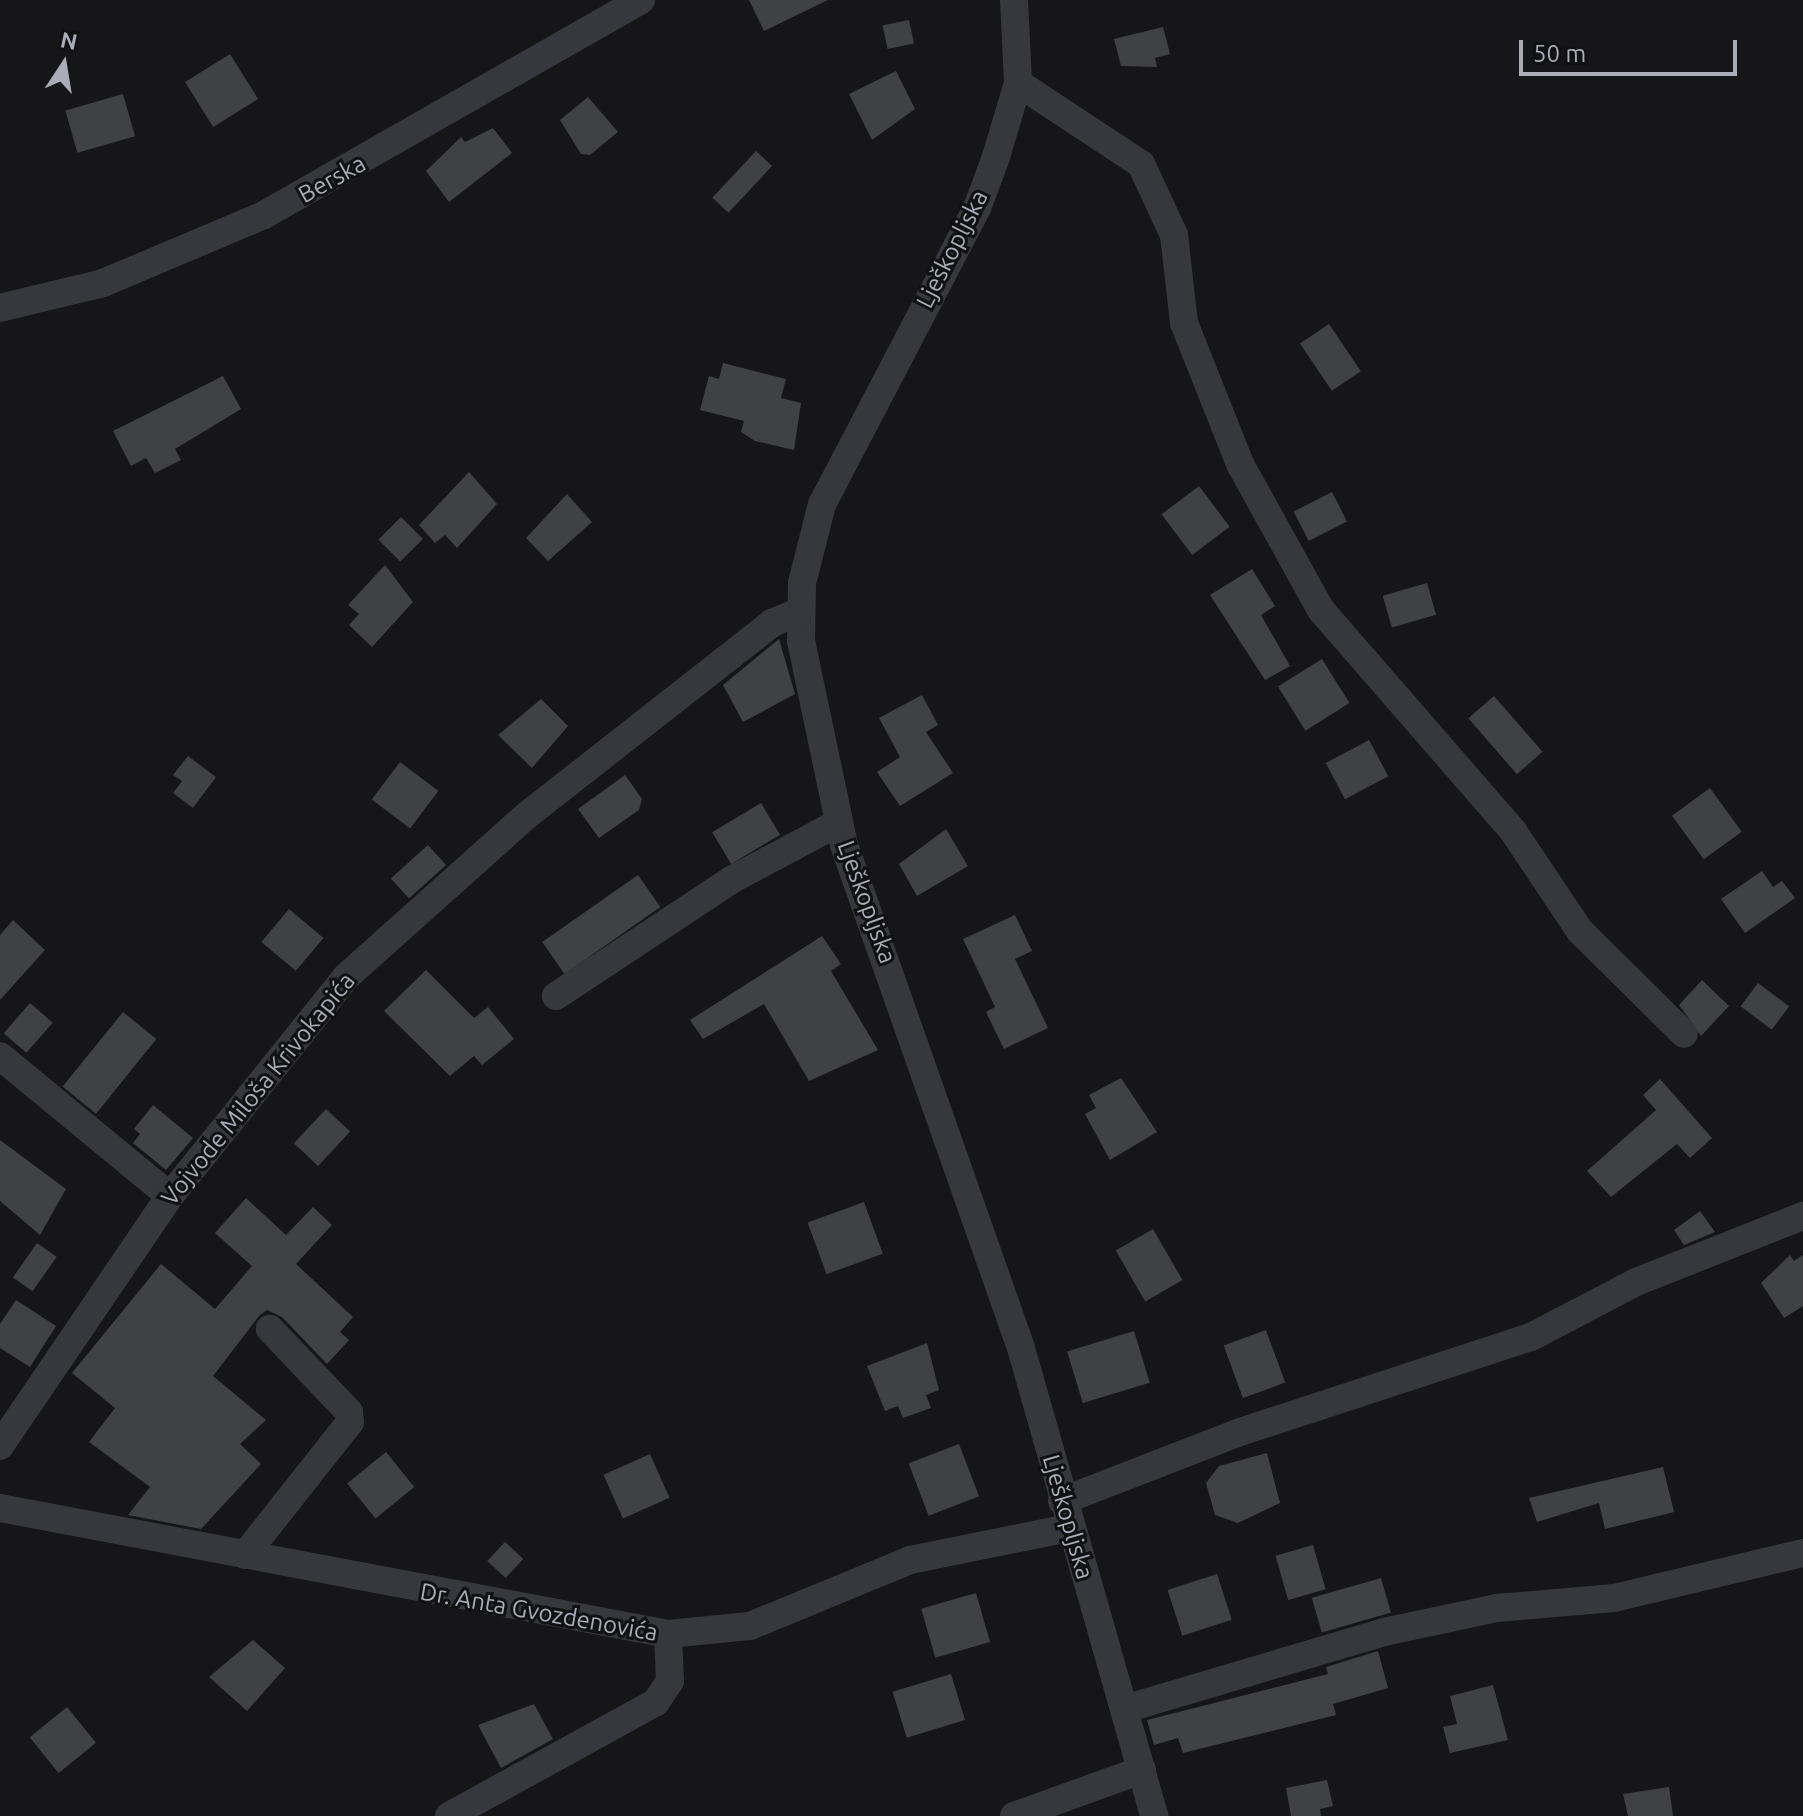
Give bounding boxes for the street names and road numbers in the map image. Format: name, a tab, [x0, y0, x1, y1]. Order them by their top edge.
street label: Berska	[293, 149, 371, 209]
street label: Lješkopljska	[910, 185, 994, 313]
street label: Lješkopljska	[832, 837, 902, 967]
street label: Vojvode Miloša Krivokapića	[155, 967, 361, 1211]
street label: Lješkopljska	[1036, 1451, 1100, 1583]
street label: Dr. Anta Gvozdenovića	[418, 1577, 660, 1647]

